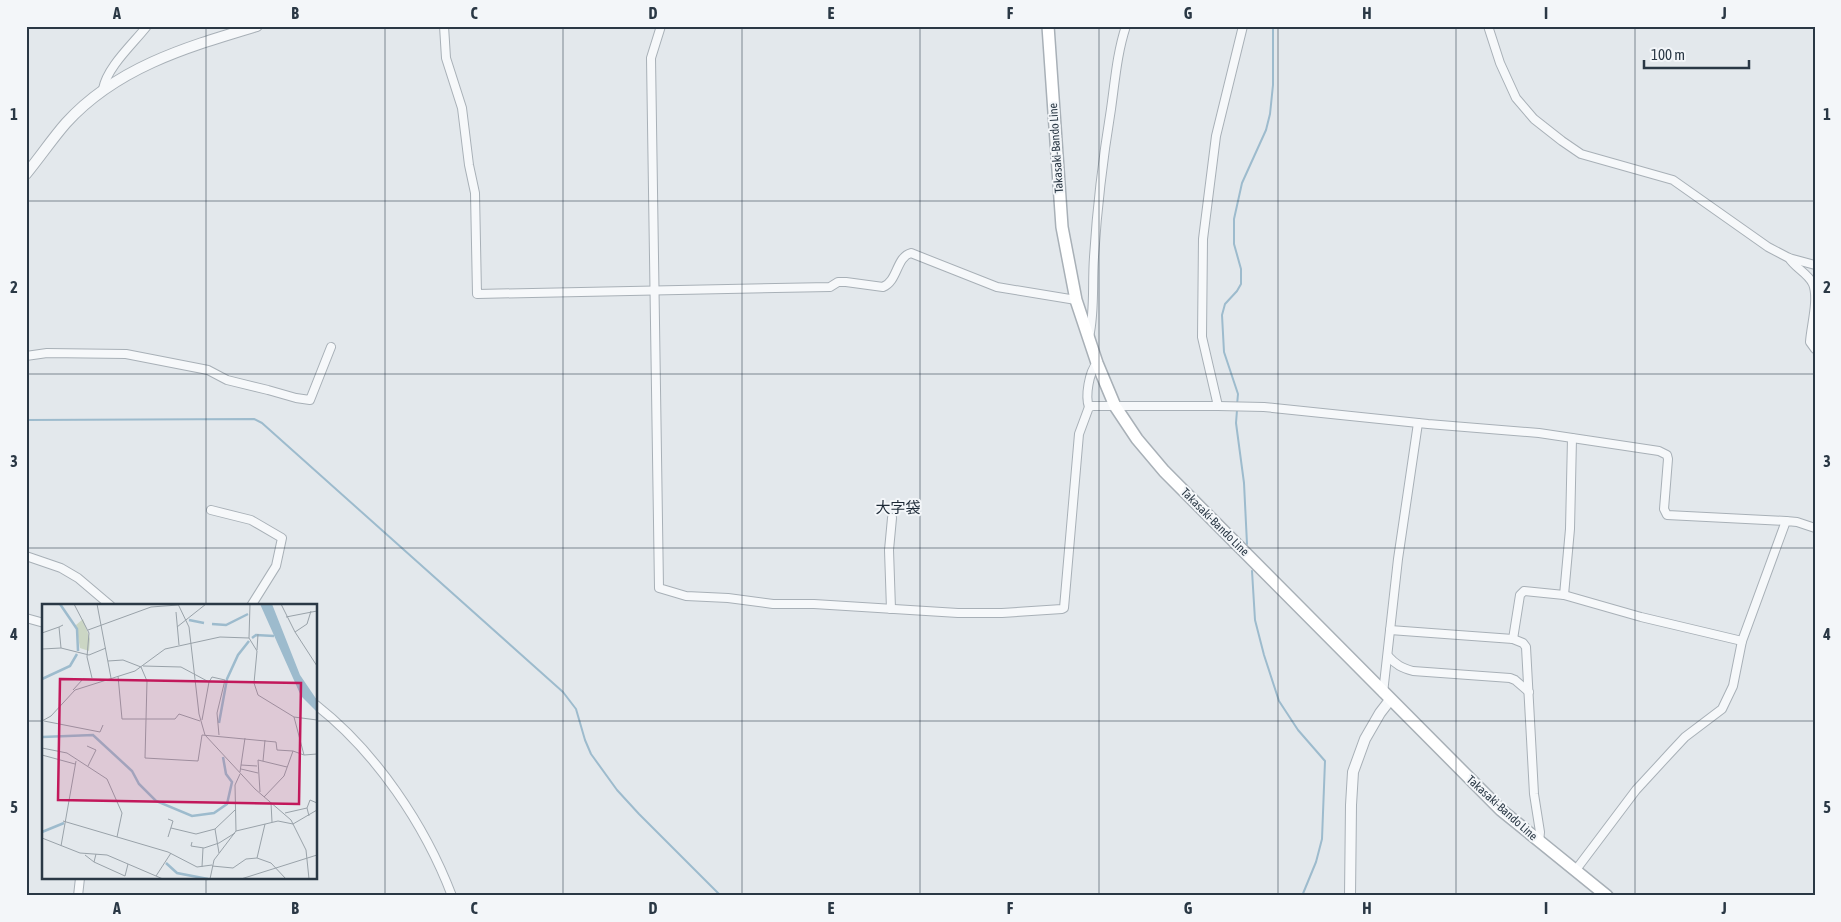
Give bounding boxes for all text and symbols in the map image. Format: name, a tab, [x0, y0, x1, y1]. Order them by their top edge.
text: A	[112, 4, 121, 22]
text: B	[291, 4, 299, 22]
text: C	[470, 4, 478, 22]
text: D	[649, 4, 658, 22]
text: E	[828, 4, 835, 22]
text: F	[1007, 4, 1014, 22]
text: G	[1184, 4, 1193, 22]
text: H	[1362, 4, 1372, 22]
text: I	[1544, 4, 1548, 22]
text: J	[1720, 4, 1727, 22]
scale bar	[1644, 38, 1748, 70]
text: 100 m	[1651, 46, 1685, 63]
street label: Takasaki-Bando Line	[1046, 103, 1066, 193]
text: 1	[10, 105, 18, 123]
text: 1	[1823, 105, 1831, 123]
text: 2	[10, 278, 18, 296]
text: 2	[1823, 278, 1831, 296]
text: 3	[10, 452, 18, 470]
text: 3	[1823, 452, 1831, 470]
street label: Takasaki-Bando Line	[1178, 485, 1252, 559]
district label: 大字袋	[875, 499, 921, 516]
inset map	[42, 604, 318, 880]
text: 4	[9, 625, 18, 643]
text: 4	[1822, 625, 1831, 643]
street label: Takasaki-Bando Line	[1464, 773, 1540, 843]
text: 5	[10, 798, 18, 816]
text: 5	[1823, 798, 1831, 816]
text: A	[112, 899, 121, 917]
text: B	[291, 899, 299, 917]
text: C	[470, 899, 478, 917]
text: D	[649, 899, 658, 917]
text: E	[828, 899, 835, 917]
text: F	[1007, 899, 1014, 917]
text: G	[1184, 899, 1193, 917]
text: H	[1362, 899, 1372, 917]
text: I	[1544, 899, 1548, 917]
text: J	[1720, 899, 1727, 917]

